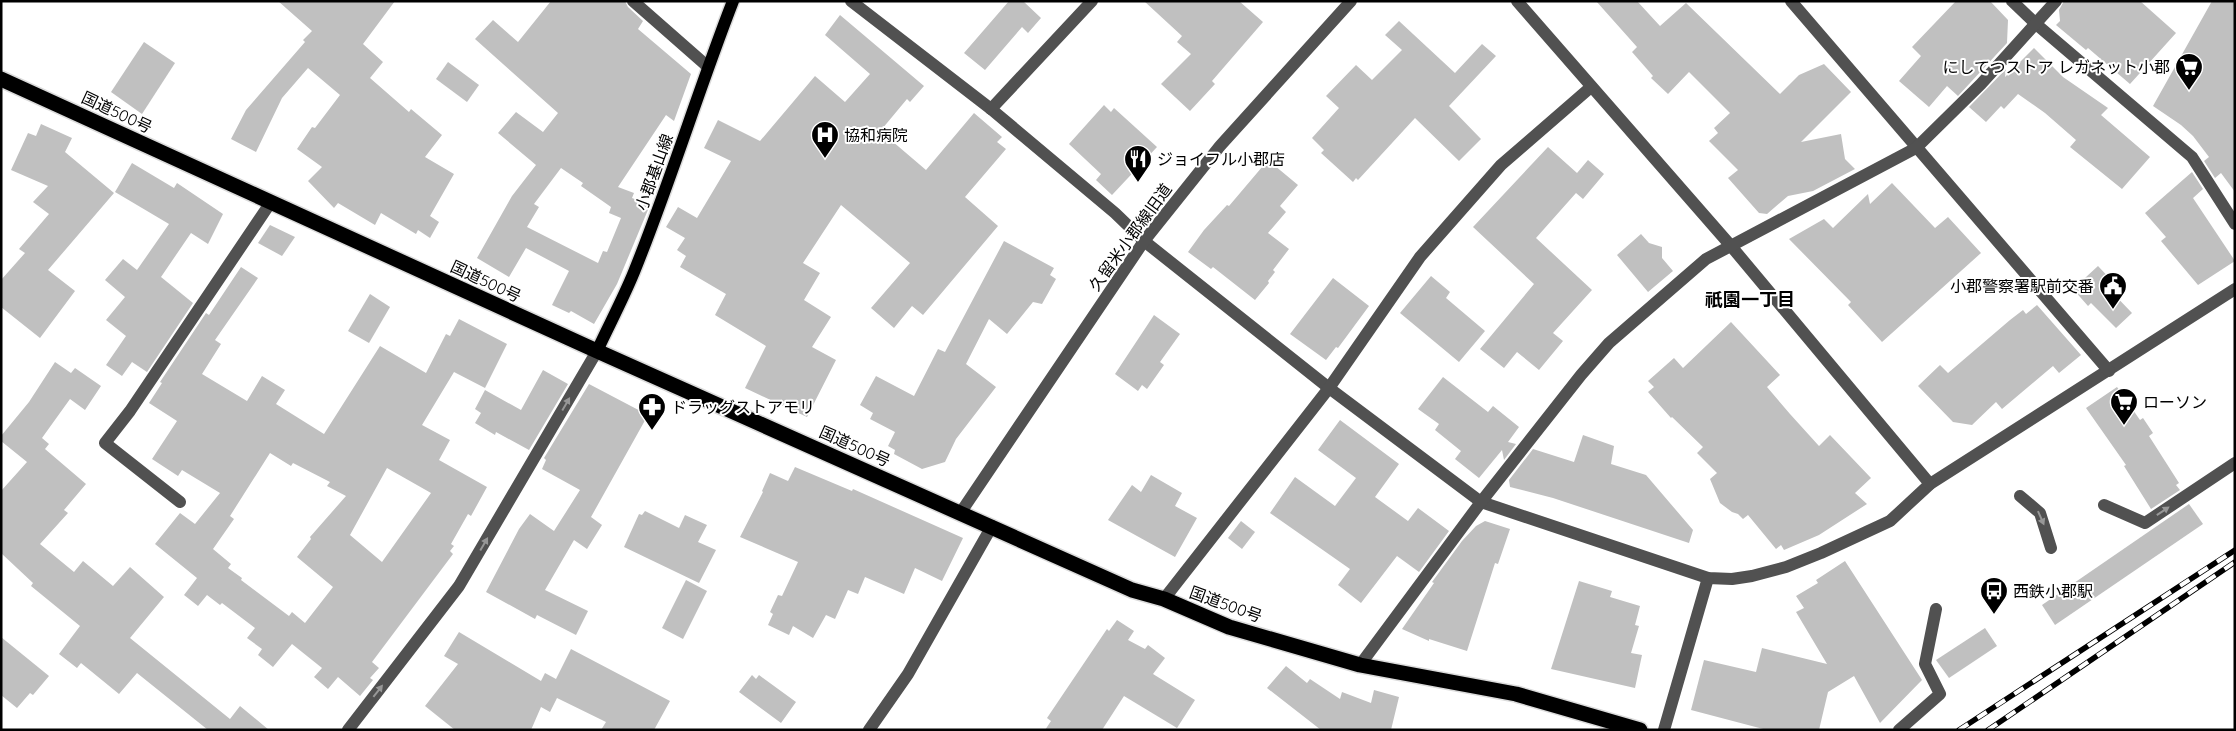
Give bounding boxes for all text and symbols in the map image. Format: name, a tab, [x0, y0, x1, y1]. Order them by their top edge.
supermarket icon: にしてつストア レガネット小郡	[2174, 52, 2204, 91]
place label: にしてつストア レガネット小郡	[1942, 57, 2170, 77]
street label: 国道500号	[78, 87, 156, 137]
hospital icon: 協和病院	[810, 120, 840, 159]
place label: 協和病院	[844, 125, 908, 145]
street label: 小郡基山線	[631, 131, 677, 213]
restaurant icon: ジョイフル小郡店	[1123, 144, 1153, 183]
place label: ジョイフル小郡店	[1157, 149, 1285, 169]
street label: 久留米小郡線旧道	[1084, 179, 1176, 295]
street label: 国道500号	[447, 256, 525, 306]
public building icon: 小郡警察署駅前交番	[2098, 271, 2128, 310]
place label: 小郡警察署駅前交番	[1950, 276, 2094, 296]
district label: 祇園一丁目	[1705, 288, 1795, 311]
supermarket icon: ローソン	[2109, 387, 2139, 426]
pharmacy icon: ドラッグストアモリ	[637, 392, 667, 431]
place label: ローソン	[2143, 392, 2207, 412]
one-way arrow	[562, 397, 571, 411]
place label: ドラッグストアモリ	[671, 397, 815, 417]
street label: 国道500号	[816, 421, 894, 471]
one-way arrow	[2156, 506, 2170, 516]
one-way arrow	[2036, 511, 2045, 526]
one-way arrow	[480, 537, 488, 552]
bus stop icon: 西鉄小郡駅	[1979, 576, 2009, 615]
place label: 西鉄小郡駅	[2013, 581, 2093, 601]
street label: 国道500号	[1187, 582, 1265, 626]
one-way arrow	[373, 684, 383, 698]

